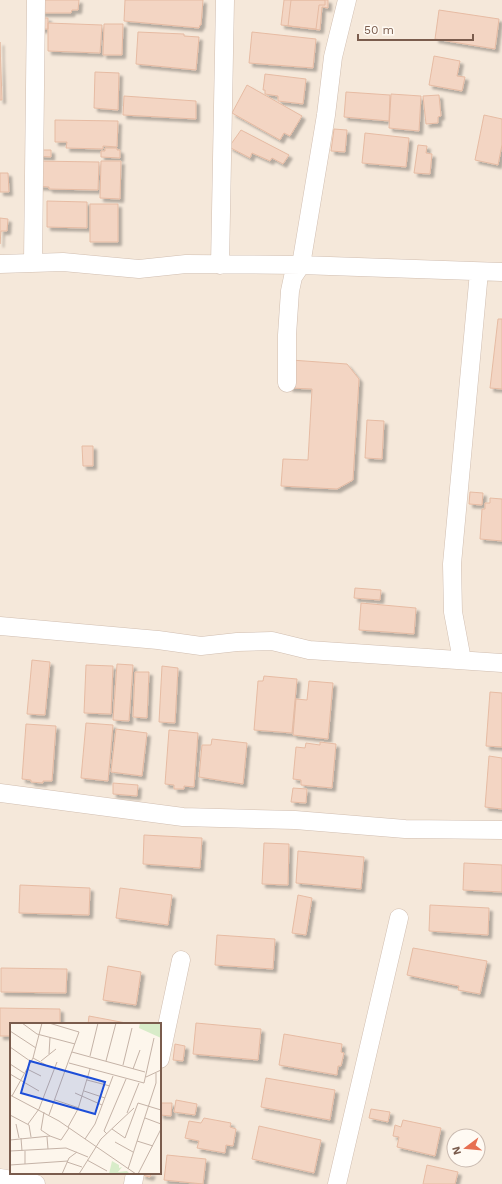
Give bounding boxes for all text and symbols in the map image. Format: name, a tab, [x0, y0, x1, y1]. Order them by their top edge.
scale bar	[358, 16, 473, 42]
text: 50 m	[364, 23, 394, 37]
inset map	[10, 1023, 161, 1174]
north arrow	[446, 1128, 486, 1168]
text: N	[449, 1145, 464, 1156]

